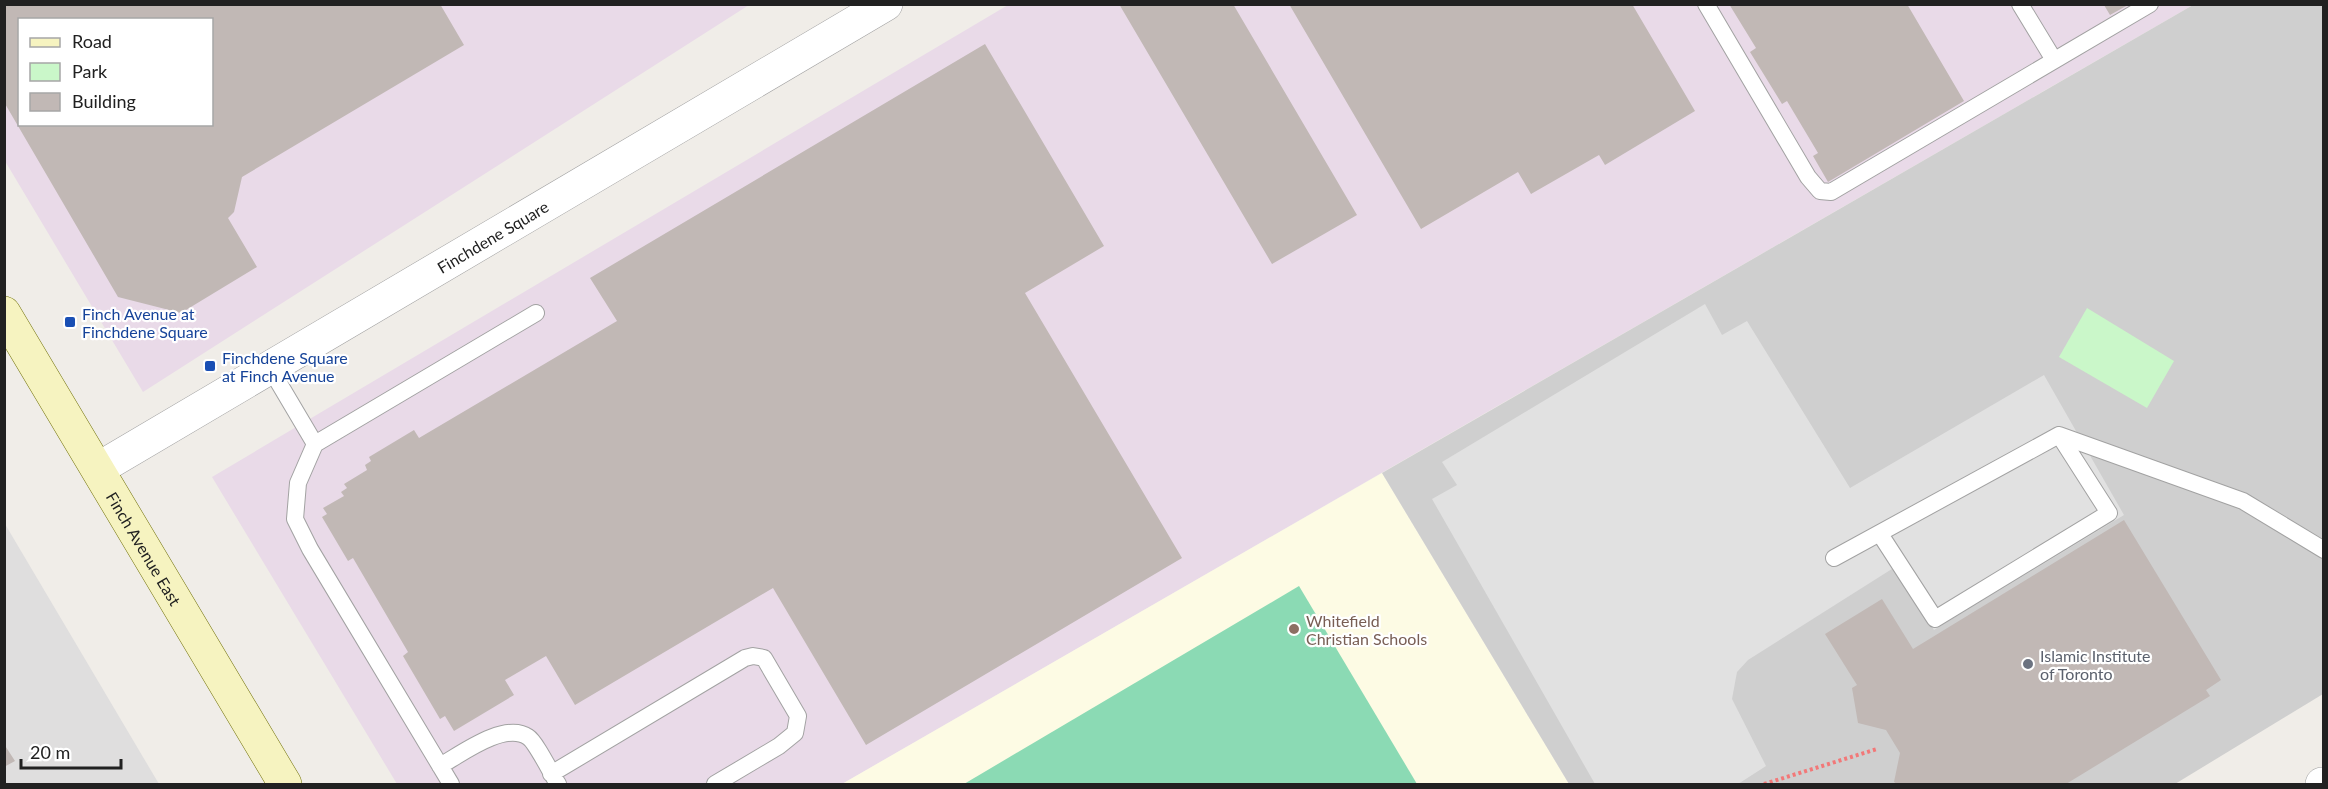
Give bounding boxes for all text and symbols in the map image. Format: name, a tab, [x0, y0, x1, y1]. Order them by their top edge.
legend	[18, 18, 213, 126]
text: Road	[72, 30, 112, 52]
text: Park	[72, 60, 108, 82]
text: Building	[72, 90, 136, 112]
street label: Finchdene Square	[433, 196, 551, 276]
place label: Finch Avenue at Finchdene Square	[82, 304, 208, 341]
marker: Finch Avenue at Finchdene Square	[63, 315, 77, 329]
place label: Finchdene Square at Finch Avenue	[222, 348, 348, 385]
marker: Finchdene Square at Finch Avenue	[203, 359, 217, 373]
street label: Finch Avenue East	[103, 488, 186, 609]
place label: Whitefield Christian Schools	[1306, 611, 1427, 648]
marker: Whitefield Christian Schools	[1287, 622, 1301, 636]
place label: Islamic Institute of Toronto	[2040, 646, 2151, 683]
marker: Islamic Institute of Toronto	[2021, 657, 2035, 671]
scale bar	[21, 732, 122, 770]
text: 20 m	[30, 741, 70, 763]

